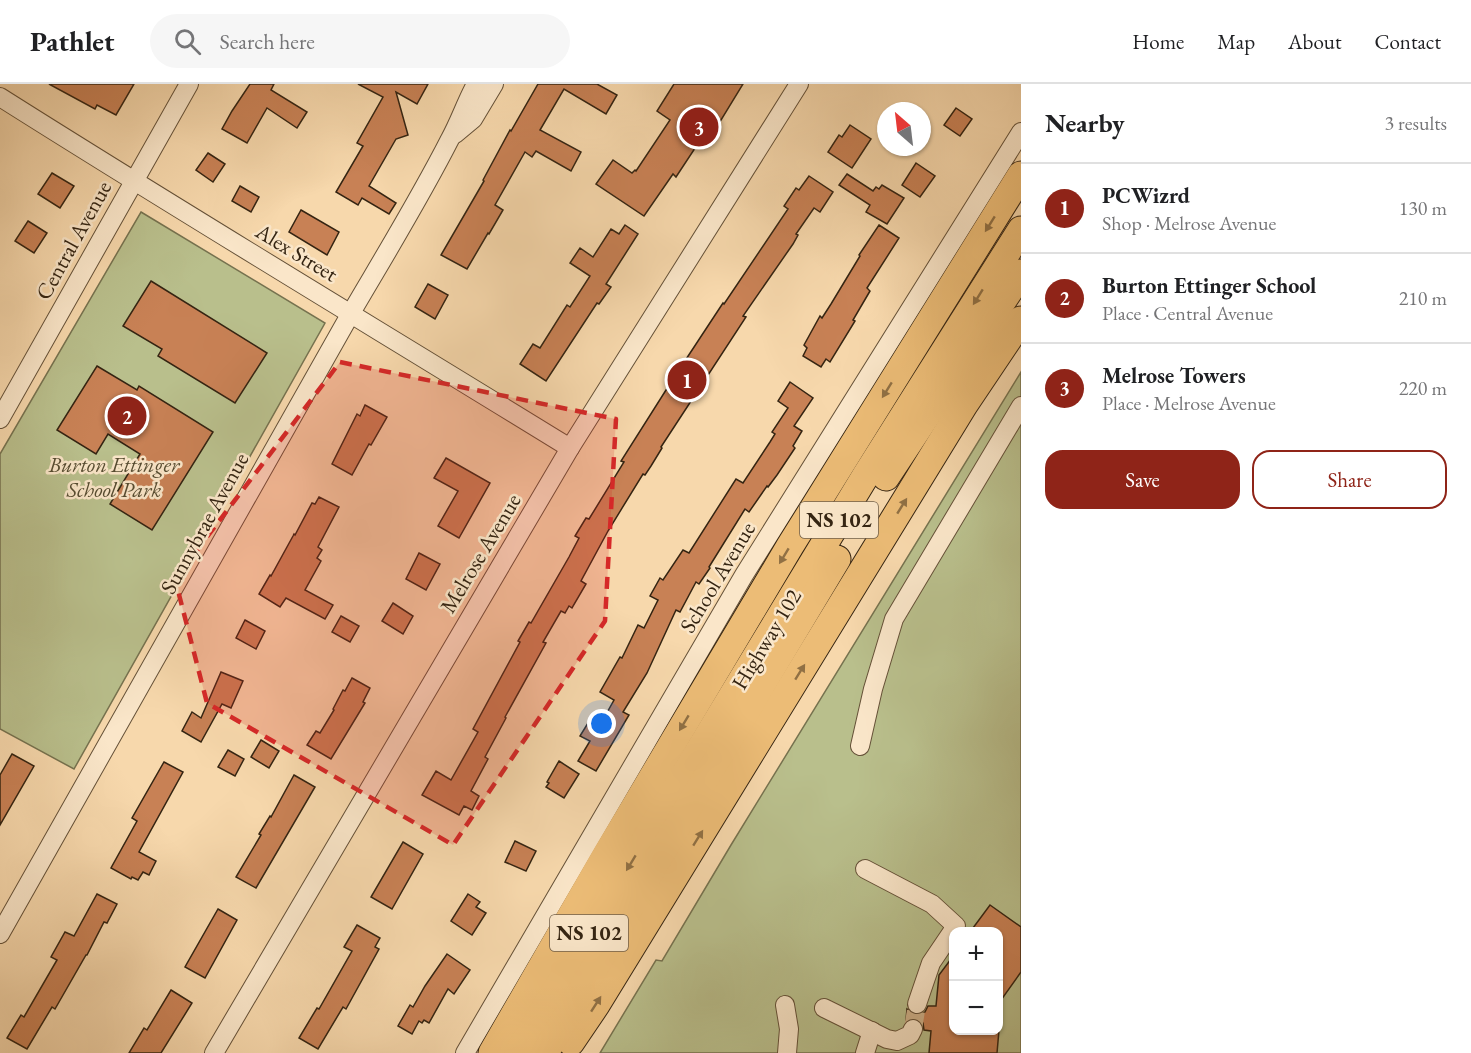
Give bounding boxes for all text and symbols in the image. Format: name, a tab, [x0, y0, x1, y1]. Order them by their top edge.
search box	[150, 14, 570, 68]
text: Pathlet	[30, 23, 114, 59]
icon: search	[171, 25, 204, 58]
text: Search here	[219, 27, 315, 56]
text: Home	[1132, 28, 1184, 55]
text: Map	[1217, 28, 1255, 55]
text: About	[1288, 28, 1341, 55]
text: Contact	[1374, 28, 1441, 55]
north arrow	[877, 102, 931, 156]
pin: 3	[680, 104, 718, 150]
text: Nearby	[1045, 106, 1125, 140]
text: 3 results	[1384, 110, 1447, 136]
street label: Central Avenue	[29, 175, 118, 305]
text: PCWizrd	[1102, 181, 1190, 210]
text: 1	[1059, 195, 1070, 221]
text: 130 m	[1399, 195, 1447, 221]
text: Shop · Melrose Avenue	[1102, 210, 1276, 236]
street label: Alex Street	[249, 216, 343, 288]
one-way arrow	[984, 216, 995, 232]
text: Burton Ettinger School	[1102, 271, 1316, 300]
text: 2	[1059, 285, 1070, 311]
text: 210 m	[1399, 285, 1447, 311]
one-way arrow	[973, 289, 984, 305]
text: Place · Central Avenue	[1102, 300, 1273, 326]
pin: 1	[668, 358, 706, 402]
text: Melrose Towers	[1102, 361, 1246, 390]
text: 3	[1059, 375, 1070, 401]
text: 220 m	[1399, 375, 1447, 401]
one-way arrow	[881, 382, 892, 398]
text: Place · Melrose Avenue	[1102, 390, 1276, 416]
pin: 2	[108, 394, 146, 438]
street label: Sunnybrae Avenue	[154, 447, 255, 599]
park label: Burton Ettinger School Park	[48, 450, 181, 504]
button: Save	[1045, 450, 1240, 509]
button: Share	[1252, 450, 1447, 509]
street label: Melrose Avenue	[433, 488, 528, 618]
one-way arrow	[897, 498, 908, 514]
road number: NS 102	[800, 502, 878, 538]
street label: School Avenue	[673, 516, 762, 638]
one-way arrow	[779, 548, 790, 564]
street label: Highway 102	[725, 583, 808, 695]
one-way arrow	[795, 664, 806, 680]
your location	[587, 709, 616, 738]
one-way arrow	[679, 715, 690, 731]
one-way arrow	[693, 830, 704, 846]
one-way arrow	[626, 855, 636, 872]
road number: NS 102	[550, 915, 628, 951]
map controls	[949, 927, 1003, 1035]
button: +	[949, 927, 1003, 981]
button: −	[949, 981, 1003, 1035]
one-way arrow	[590, 997, 602, 1013]

